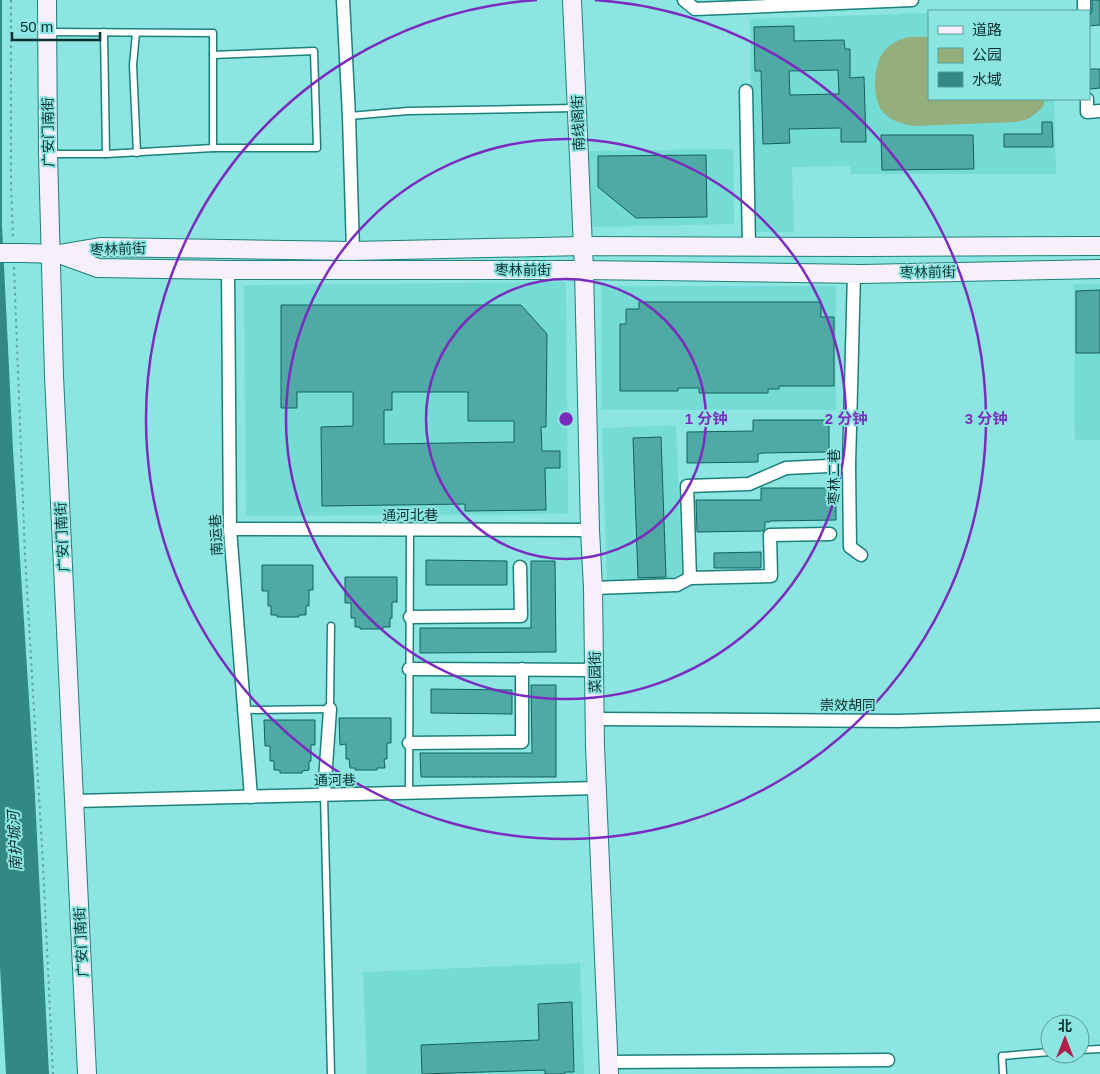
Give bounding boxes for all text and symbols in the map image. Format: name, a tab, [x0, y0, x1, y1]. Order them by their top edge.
scale bar	[12, 10, 100, 42]
legend	[928, 10, 1090, 100]
text: 50 m	[20, 18, 53, 35]
text: 道路	[972, 21, 1002, 38]
text: 公园	[972, 46, 1002, 63]
text: 水域	[972, 71, 1002, 88]
street label: 南线阁街	[569, 95, 587, 151]
street label: 广安门南街	[39, 97, 57, 167]
street label: 枣林前街	[90, 240, 146, 258]
street label: 枣林前街	[495, 262, 551, 278]
street label: 枣林前街	[900, 264, 956, 280]
centre of rings	[557, 410, 575, 428]
text: 1 分钟	[685, 410, 727, 427]
text: 2 分钟	[825, 410, 867, 427]
text: 3 分钟	[965, 410, 1007, 427]
street label: 枣林二巷	[826, 449, 842, 505]
street label: 广安门南街	[52, 502, 72, 572]
street label: 通河北巷	[382, 507, 438, 523]
street label: 南运巷	[207, 514, 225, 556]
street label: 菜园街	[587, 651, 603, 693]
street label: 崇效胡同	[820, 697, 876, 713]
street label: 通河巷	[314, 772, 356, 788]
water label: 南护城河	[4, 808, 25, 871]
street label: 广安门南街	[71, 907, 91, 977]
north arrow	[1040, 1014, 1090, 1064]
text: 北	[1058, 1018, 1072, 1034]

